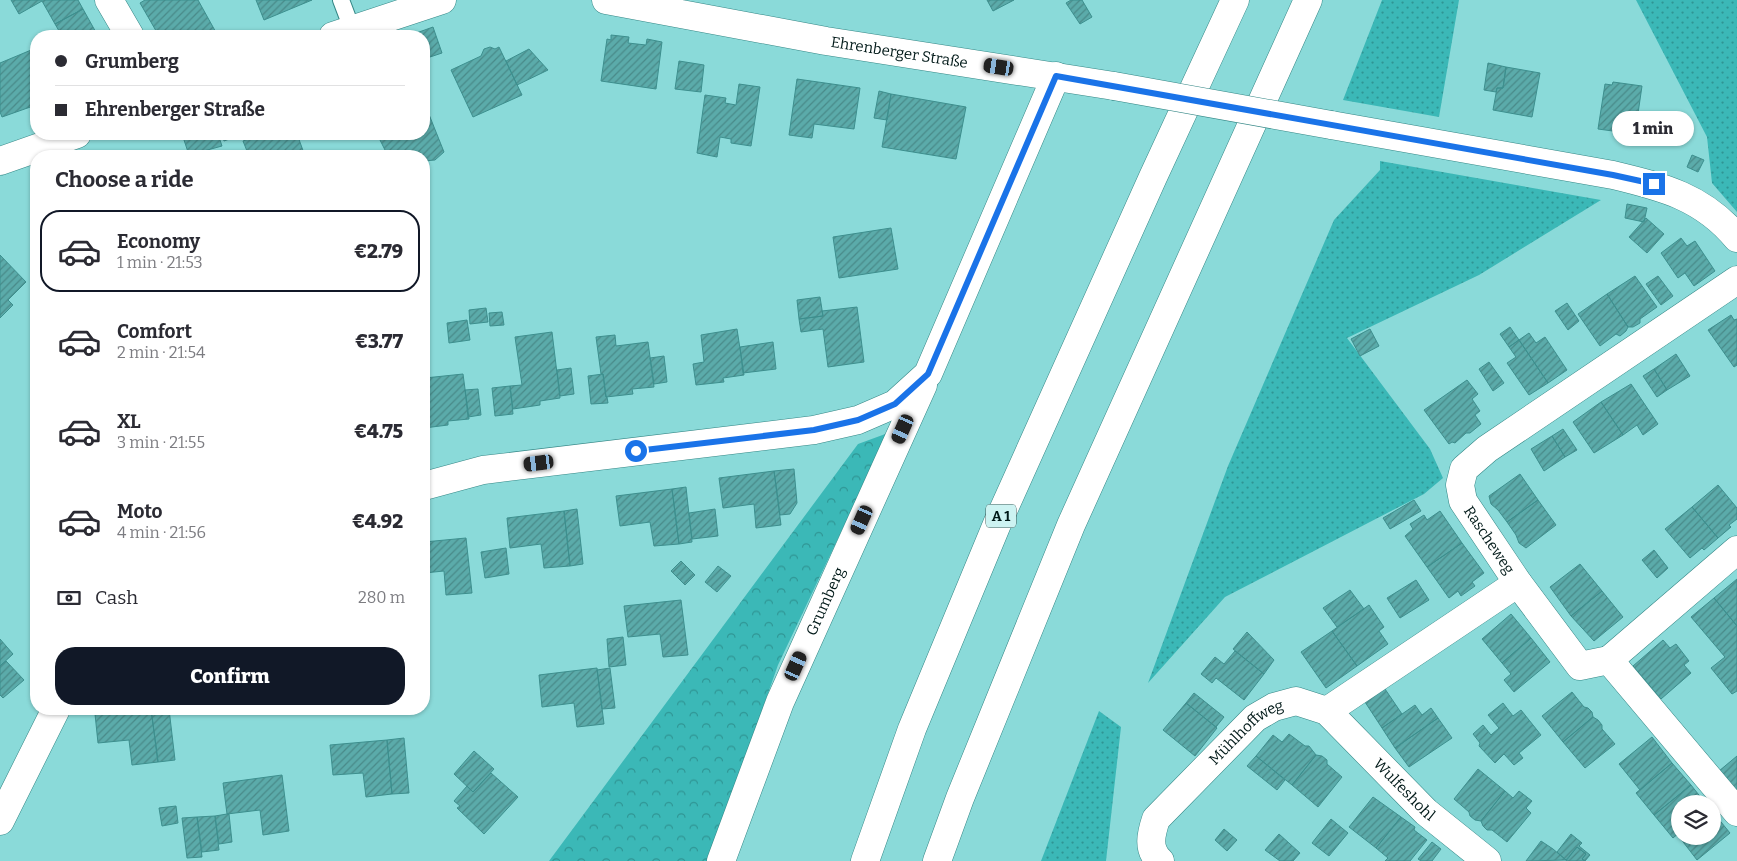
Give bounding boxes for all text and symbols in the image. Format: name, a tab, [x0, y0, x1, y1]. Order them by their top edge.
street label: Ehrenberger Straße	[830, 33, 969, 72]
text: Grumberg	[85, 50, 179, 73]
car	[983, 57, 1014, 77]
text: Ehrenberger Straße	[85, 98, 265, 121]
callout: 1 min	[1613, 111, 1695, 146]
text: 1 min	[1633, 119, 1673, 138]
text: Choose a ride	[55, 166, 194, 193]
route end	[1643, 173, 1665, 195]
icon: car	[57, 229, 102, 274]
text: Economy	[117, 230, 200, 253]
text: €2.79	[354, 240, 403, 263]
text: 1 min · 21:53	[117, 253, 203, 272]
icon: car	[57, 319, 102, 364]
text: Comfort	[117, 320, 192, 343]
text: €3.77	[355, 330, 403, 353]
text: 2 min · 21:54	[117, 343, 205, 362]
icon: car	[57, 409, 102, 454]
text: XL	[117, 410, 141, 433]
car	[890, 412, 915, 446]
text: €4.75	[354, 420, 403, 443]
text: 3 min · 21:55	[117, 433, 205, 452]
route start	[625, 440, 647, 462]
car	[523, 454, 554, 472]
icon: car	[57, 499, 102, 544]
text: Moto	[117, 500, 163, 523]
car	[849, 503, 874, 537]
street label: Rascheweg	[1460, 503, 1518, 577]
road number: A 1	[986, 504, 1016, 528]
text: €4.92	[352, 510, 403, 533]
text: 4 min · 21:56	[117, 523, 206, 542]
street label: Grumberg	[802, 564, 849, 638]
icon: cash	[55, 584, 83, 612]
text: Cash	[95, 586, 138, 609]
text: 280 m	[358, 588, 405, 607]
button: Confirm	[55, 647, 405, 705]
car	[783, 649, 808, 683]
street label: Mühlhoffweg	[1205, 696, 1285, 769]
street label: Wulfeshohl	[1370, 755, 1439, 825]
map controls	[1671, 795, 1721, 845]
button: layers	[1671, 795, 1721, 845]

